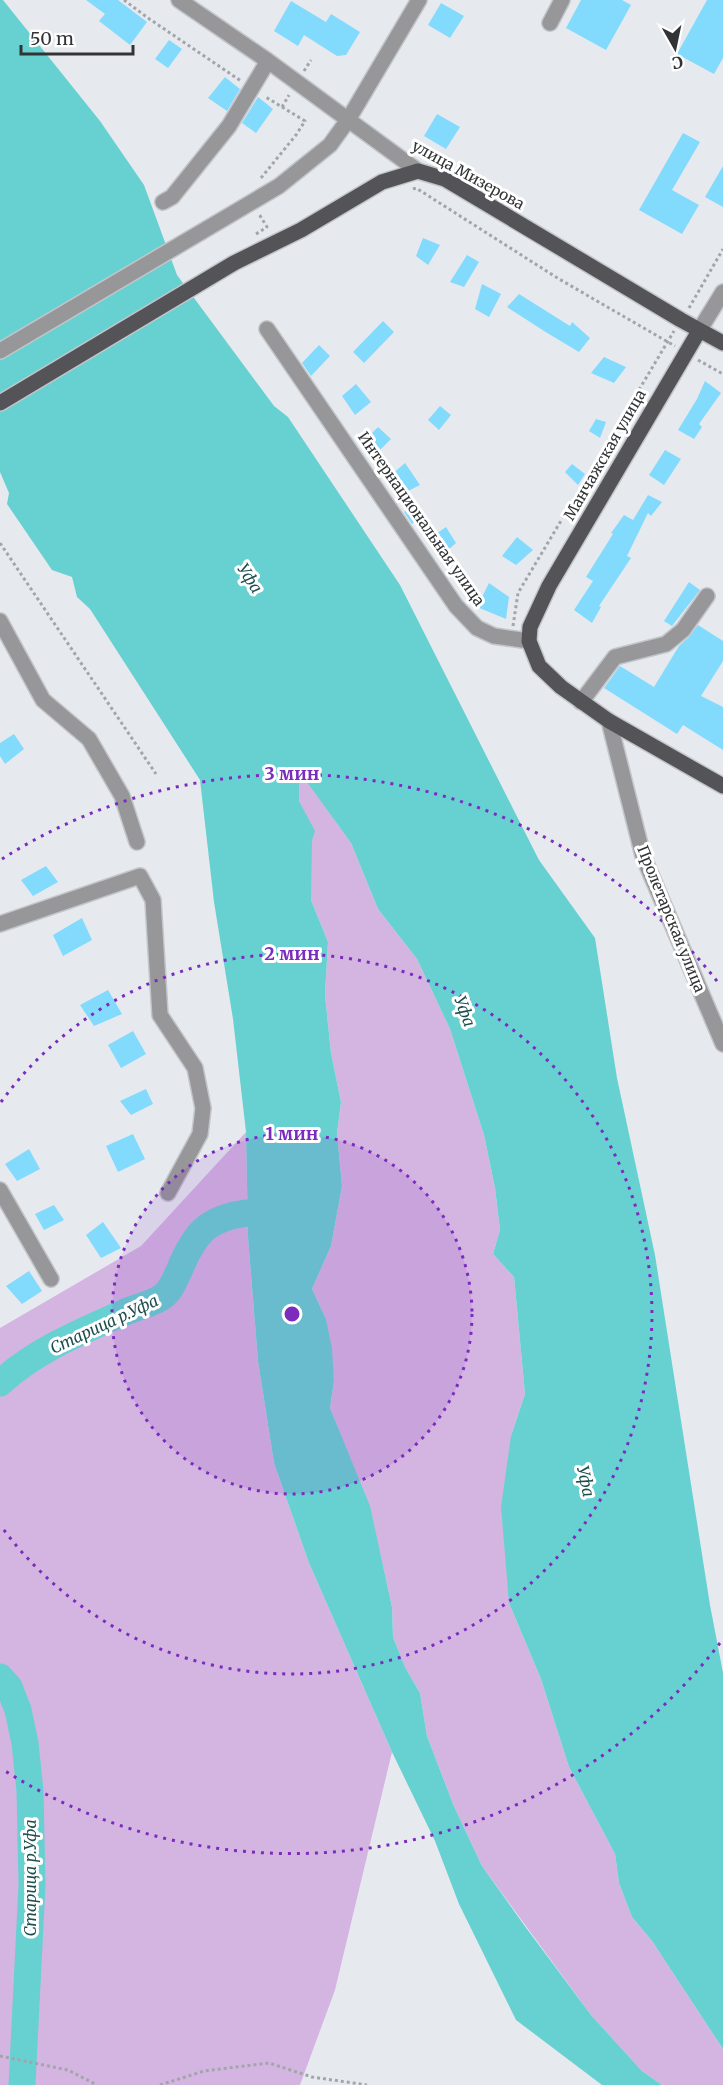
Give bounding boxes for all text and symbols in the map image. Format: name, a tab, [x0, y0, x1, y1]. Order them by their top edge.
scale bar	[21, 18, 134, 56]
north arrow	[645, 18, 705, 78]
text: 50 m	[30, 27, 74, 50]
text: С	[671, 52, 684, 74]
street label: улица Мизерова	[409, 136, 528, 213]
street label: Манчажская улица	[559, 386, 650, 523]
street label: Интернациональная улица	[354, 428, 489, 609]
water label: Уфа	[233, 559, 267, 597]
text: 3 мин	[265, 762, 320, 785]
street label: Пролетарская улица	[633, 843, 710, 995]
text: 2 мин	[264, 942, 320, 965]
water label: Уфа	[450, 993, 480, 1029]
text: 1 мин	[265, 1122, 319, 1145]
water label: Старица р.Уфа	[47, 1290, 161, 1358]
centre of rings	[282, 1304, 302, 1324]
water label: Уфа	[573, 1463, 599, 1499]
water label: Старица р.Уфа	[20, 1819, 40, 1937]

